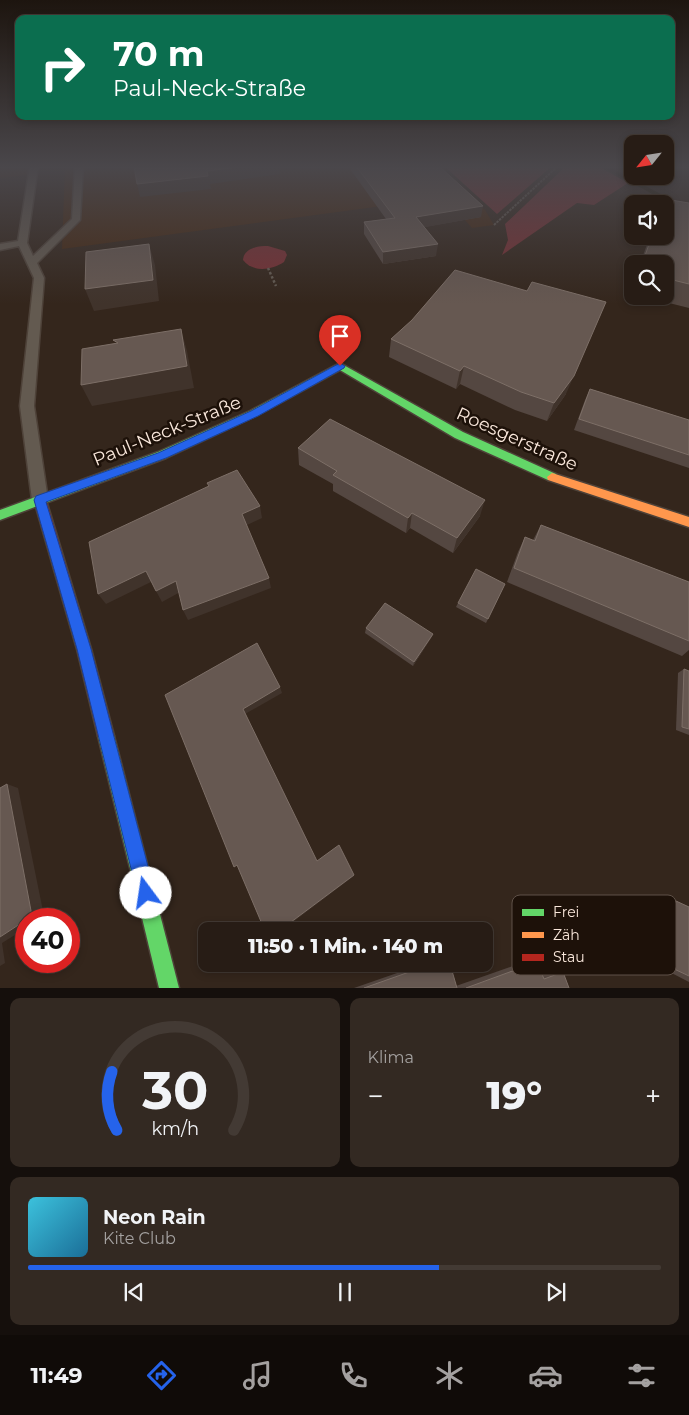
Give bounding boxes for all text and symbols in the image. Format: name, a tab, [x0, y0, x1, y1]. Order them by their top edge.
text: 70 m	[113, 32, 204, 75]
icon: right	[30, 35, 95, 100]
text: Paul-Neck-Straße	[113, 75, 306, 102]
north arrow	[624, 135, 674, 185]
map controls	[624, 135, 674, 305]
button: sound	[624, 195, 674, 245]
button: search	[624, 255, 674, 305]
pin	[319, 315, 361, 366]
icon: arrive	[326, 322, 354, 350]
street label: Paul-Neck-Straße	[90, 391, 244, 471]
street label: Roesgerstraße	[453, 402, 581, 476]
position arrow	[119, 866, 171, 918]
legend	[512, 895, 676, 975]
text: Frei	[553, 903, 579, 921]
speed limit sign: 40	[15, 908, 80, 973]
text: Zäh	[553, 926, 580, 944]
text: 11:50 · 1 Min. · 140 m	[248, 935, 443, 958]
text: Stau	[553, 948, 585, 966]
text: Klima	[368, 1048, 414, 1067]
text: 30	[141, 1059, 208, 1122]
text: 19°	[486, 1072, 542, 1119]
text: −	[368, 1079, 384, 1113]
text: +	[645, 1079, 661, 1113]
text: km/h	[151, 1118, 199, 1139]
text: Neon Rain	[103, 1206, 206, 1229]
text: Kite Club	[103, 1229, 176, 1248]
icon: previous	[120, 1278, 148, 1306]
icon: pause	[331, 1278, 359, 1306]
icon: next	[542, 1278, 570, 1306]
icon: directions	[144, 1358, 179, 1393]
icon: music	[240, 1358, 275, 1393]
icon: phone	[336, 1358, 371, 1393]
icon: climate	[432, 1358, 467, 1393]
icon: car	[528, 1358, 563, 1393]
icon: filters	[624, 1358, 659, 1393]
text: 11:49	[30, 1362, 83, 1389]

